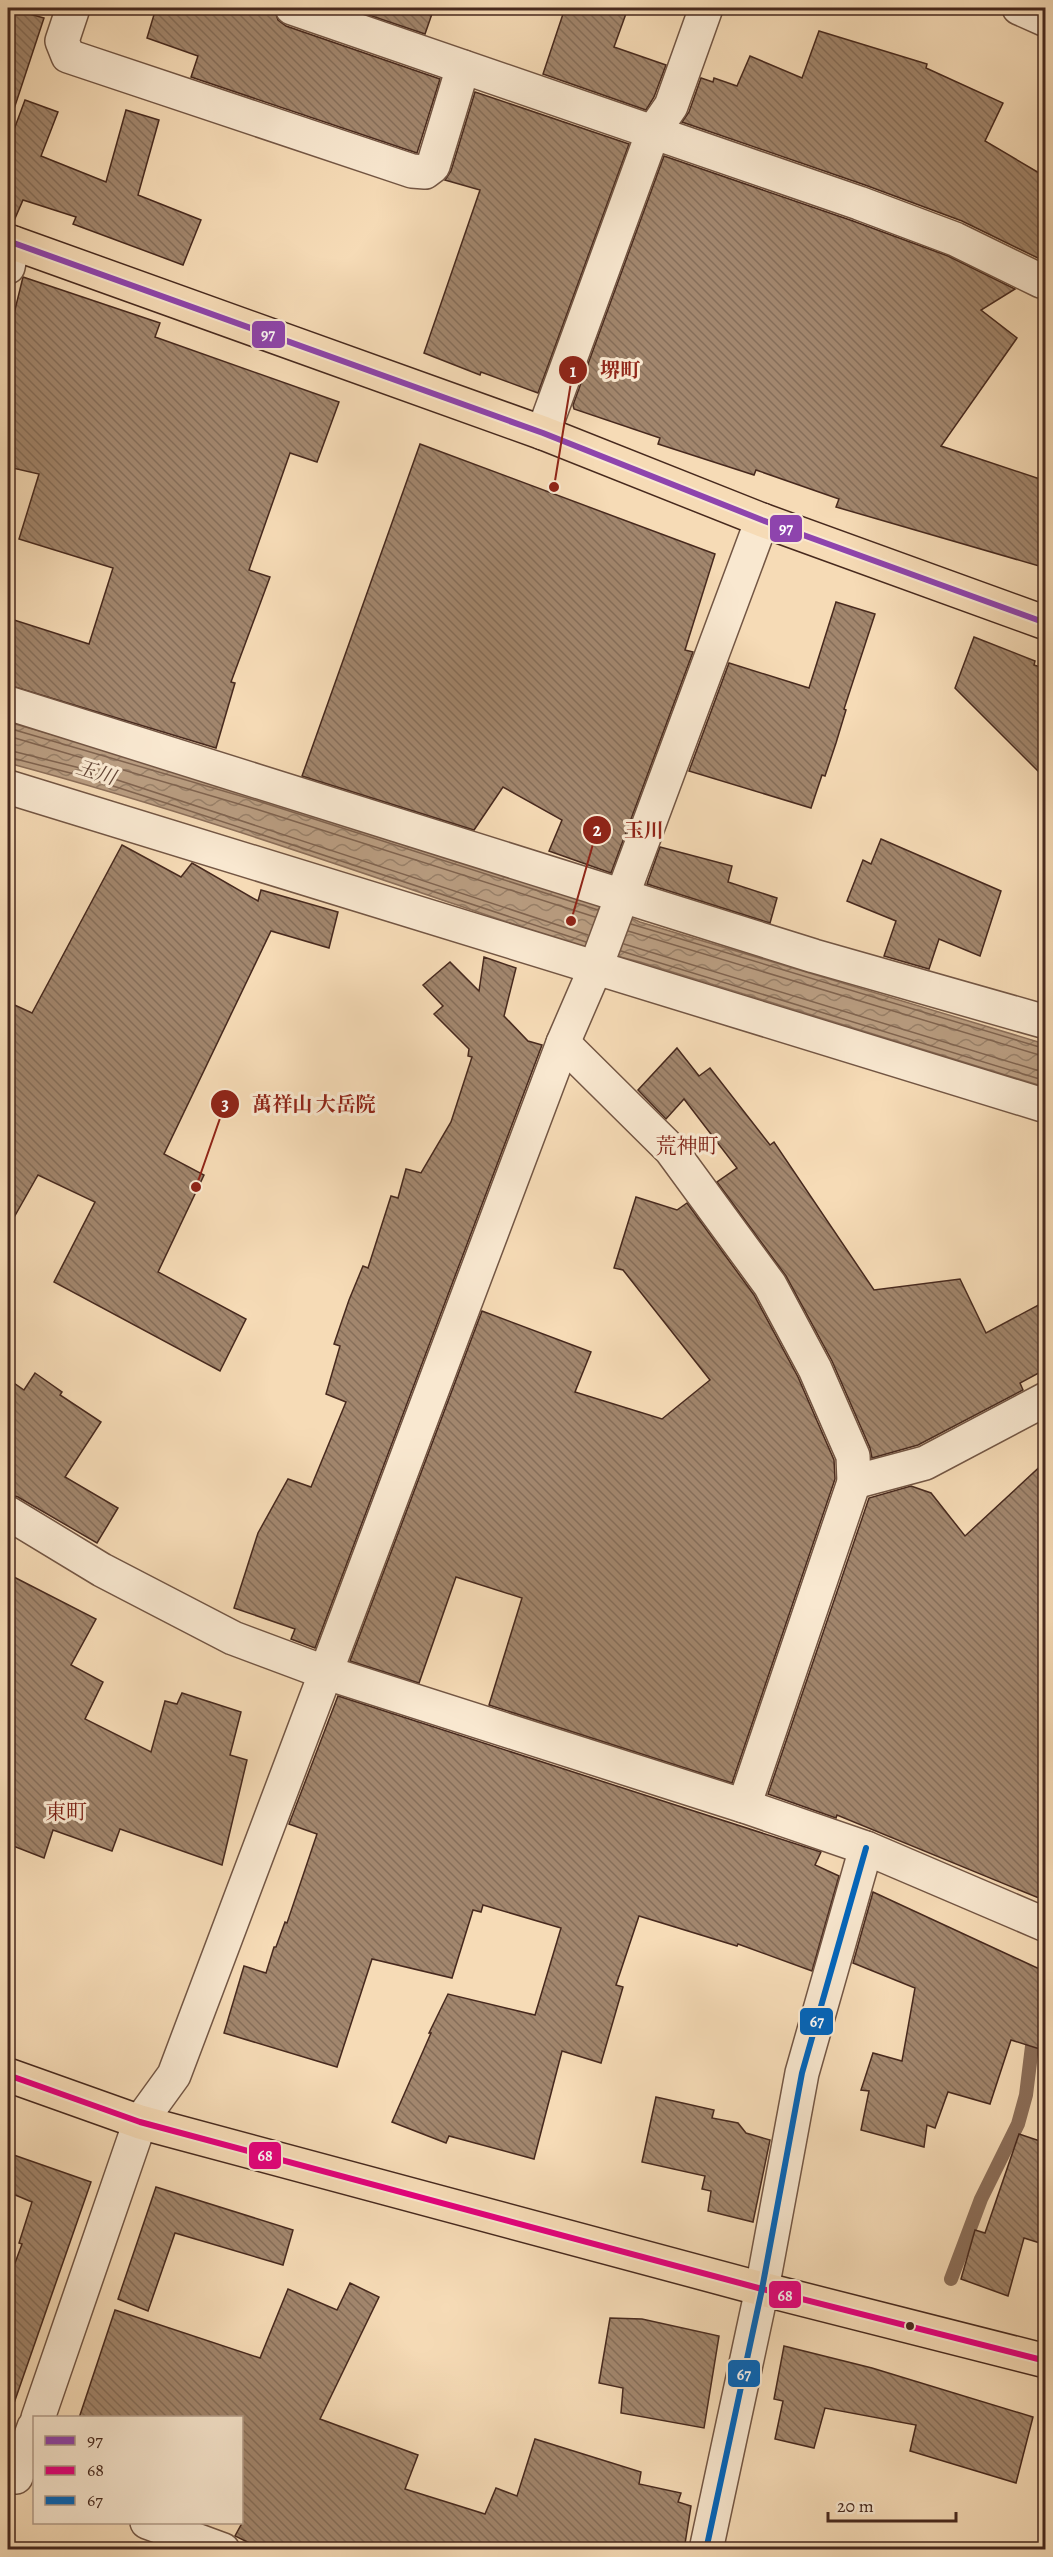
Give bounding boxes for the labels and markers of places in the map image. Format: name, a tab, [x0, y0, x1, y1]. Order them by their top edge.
callout: 堺町	[558, 351, 652, 389]
callout: 玉川	[582, 811, 676, 849]
callout: 萬祥山 大岳院	[210, 1085, 388, 1123]
unlabelled marker	[904, 2320, 916, 2332]

